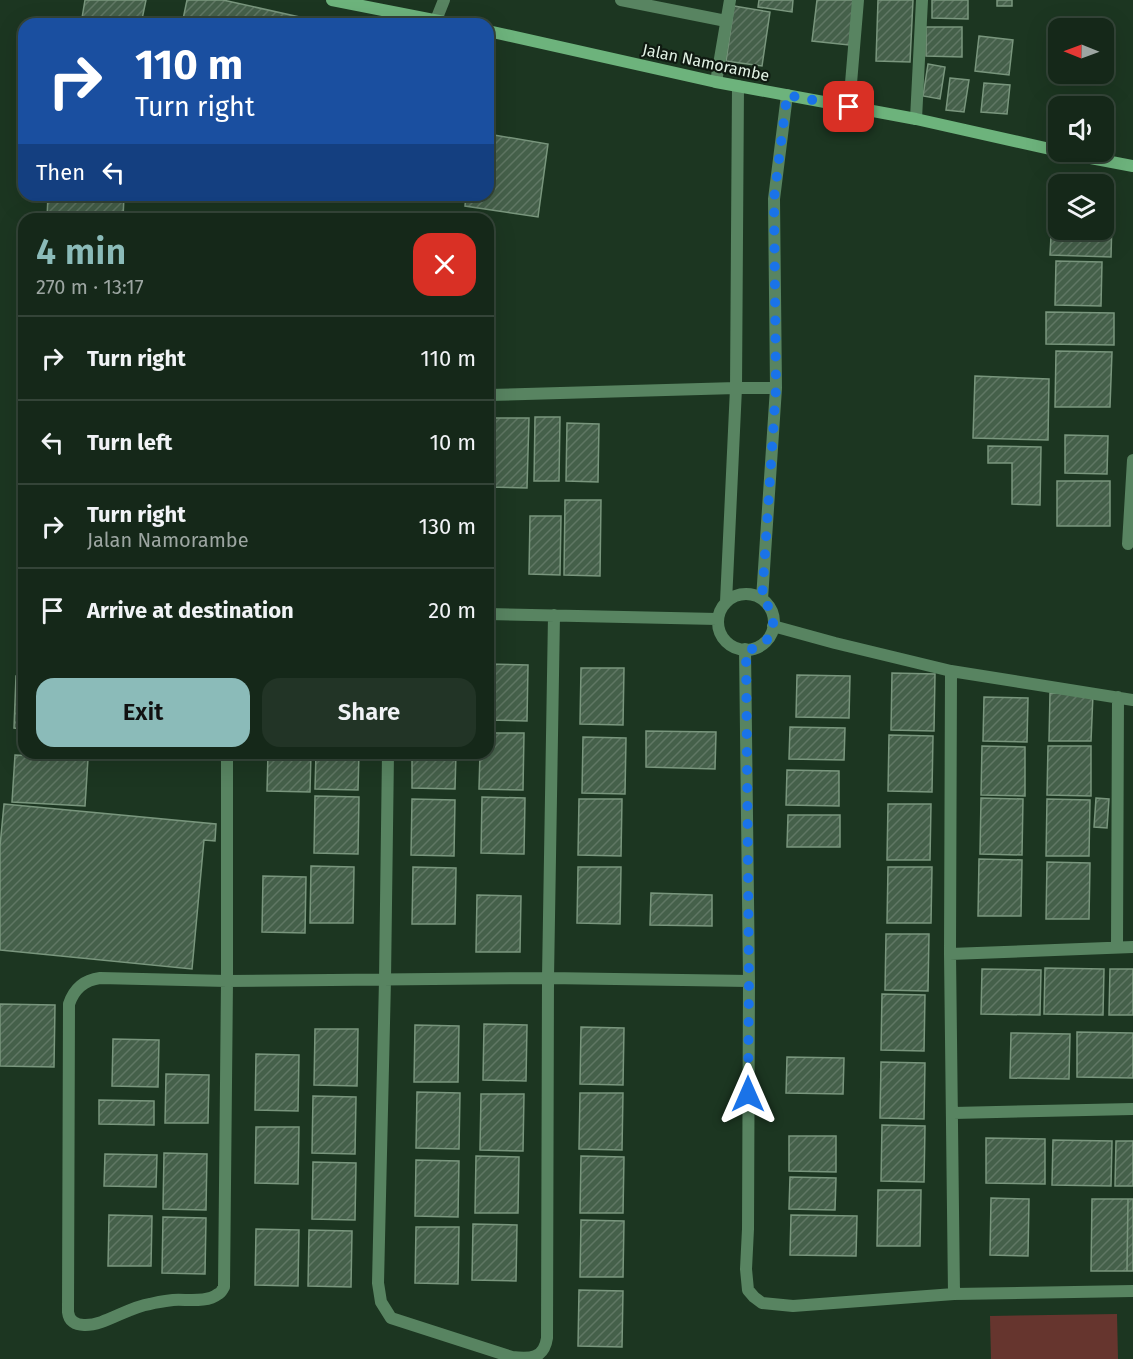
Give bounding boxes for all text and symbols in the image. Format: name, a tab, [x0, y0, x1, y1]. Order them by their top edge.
north arrow	[1048, 18, 1114, 84]
map controls	[1048, 18, 1114, 240]
text: 110 m	[135, 40, 243, 90]
street label: Jalan Namorambe	[641, 40, 771, 85]
icon: right	[36, 42, 114, 120]
pin	[823, 81, 874, 132]
icon: arrive	[832, 90, 865, 123]
text: Turn right	[135, 91, 255, 123]
button: sound	[1048, 96, 1114, 162]
icon: left	[97, 156, 130, 189]
text: Then	[36, 159, 85, 186]
button: layers	[1048, 174, 1114, 240]
text: 4 min	[36, 230, 126, 274]
button: close	[413, 233, 476, 296]
text: 270 m · 13:17	[36, 275, 144, 299]
icon: right	[36, 342, 69, 375]
text: Turn right	[87, 345, 186, 372]
text: 110 m	[420, 345, 476, 372]
icon: left	[36, 426, 69, 459]
text: Turn left	[87, 429, 172, 456]
text: 10 m	[430, 429, 476, 456]
text: Turn right	[87, 501, 186, 528]
icon: right	[36, 510, 69, 543]
text: 130 m	[419, 513, 476, 540]
text: Jalan Namorambe	[87, 528, 249, 552]
icon: arrive	[36, 594, 69, 627]
text: Arrive at destination	[87, 597, 294, 624]
text: 20 m	[428, 597, 476, 624]
button: Exit	[36, 678, 250, 747]
button: Share	[262, 678, 476, 747]
position arrow	[716, 1062, 780, 1126]

